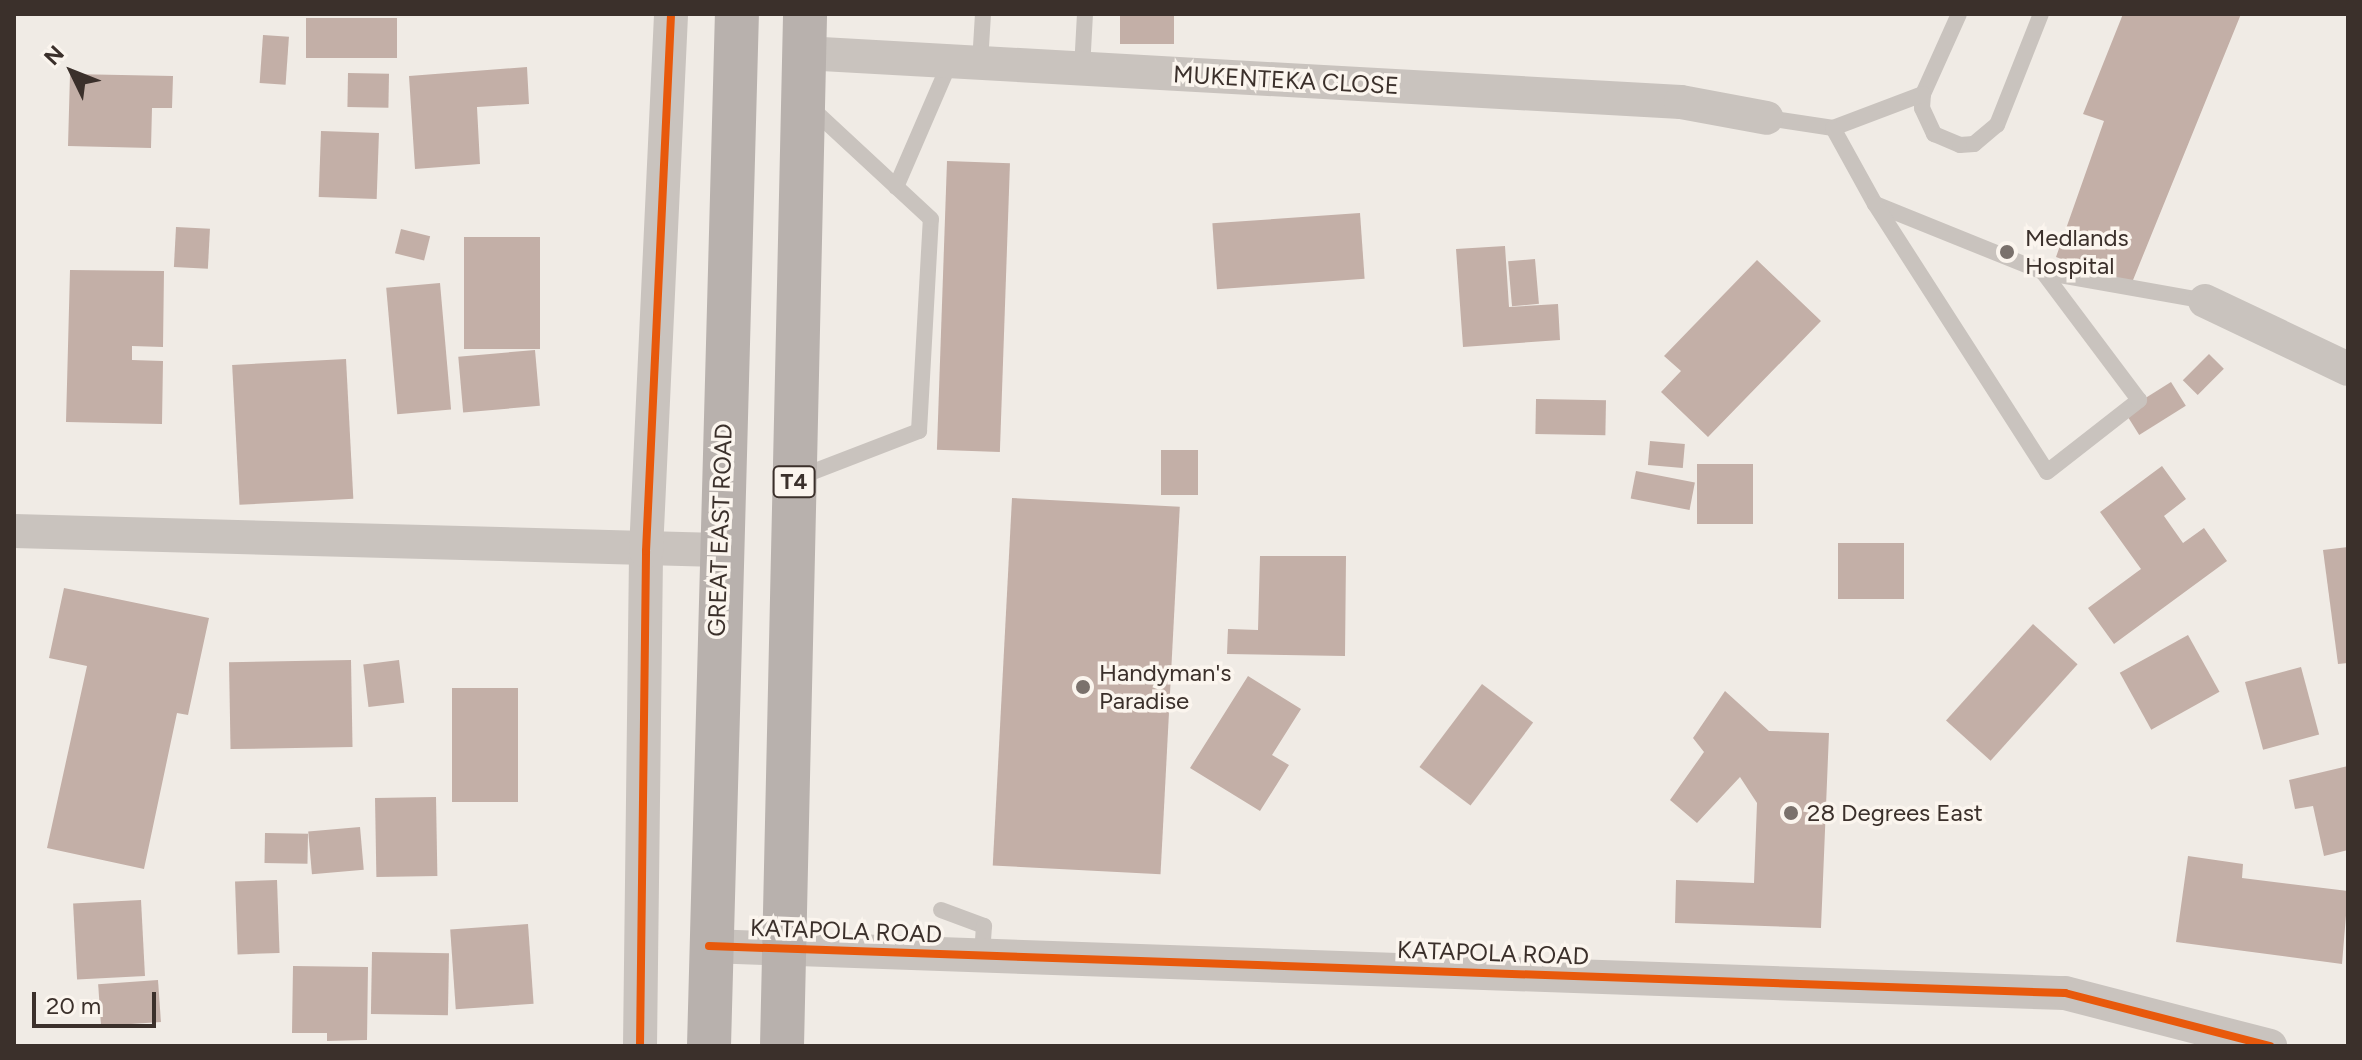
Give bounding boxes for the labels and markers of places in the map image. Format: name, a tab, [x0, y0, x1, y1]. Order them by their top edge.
place label: Medlands Hospital	[2025, 224, 2129, 280]
marker: Medlands Hospital	[1996, 241, 2018, 263]
place label: Handyman's Paradise	[1099, 659, 1231, 715]
marker: Handyman's Paradise	[1074, 678, 1092, 696]
place label: 28 Degrees East	[1807, 799, 1983, 827]
marker: 28 Degrees East	[1782, 804, 1800, 822]

